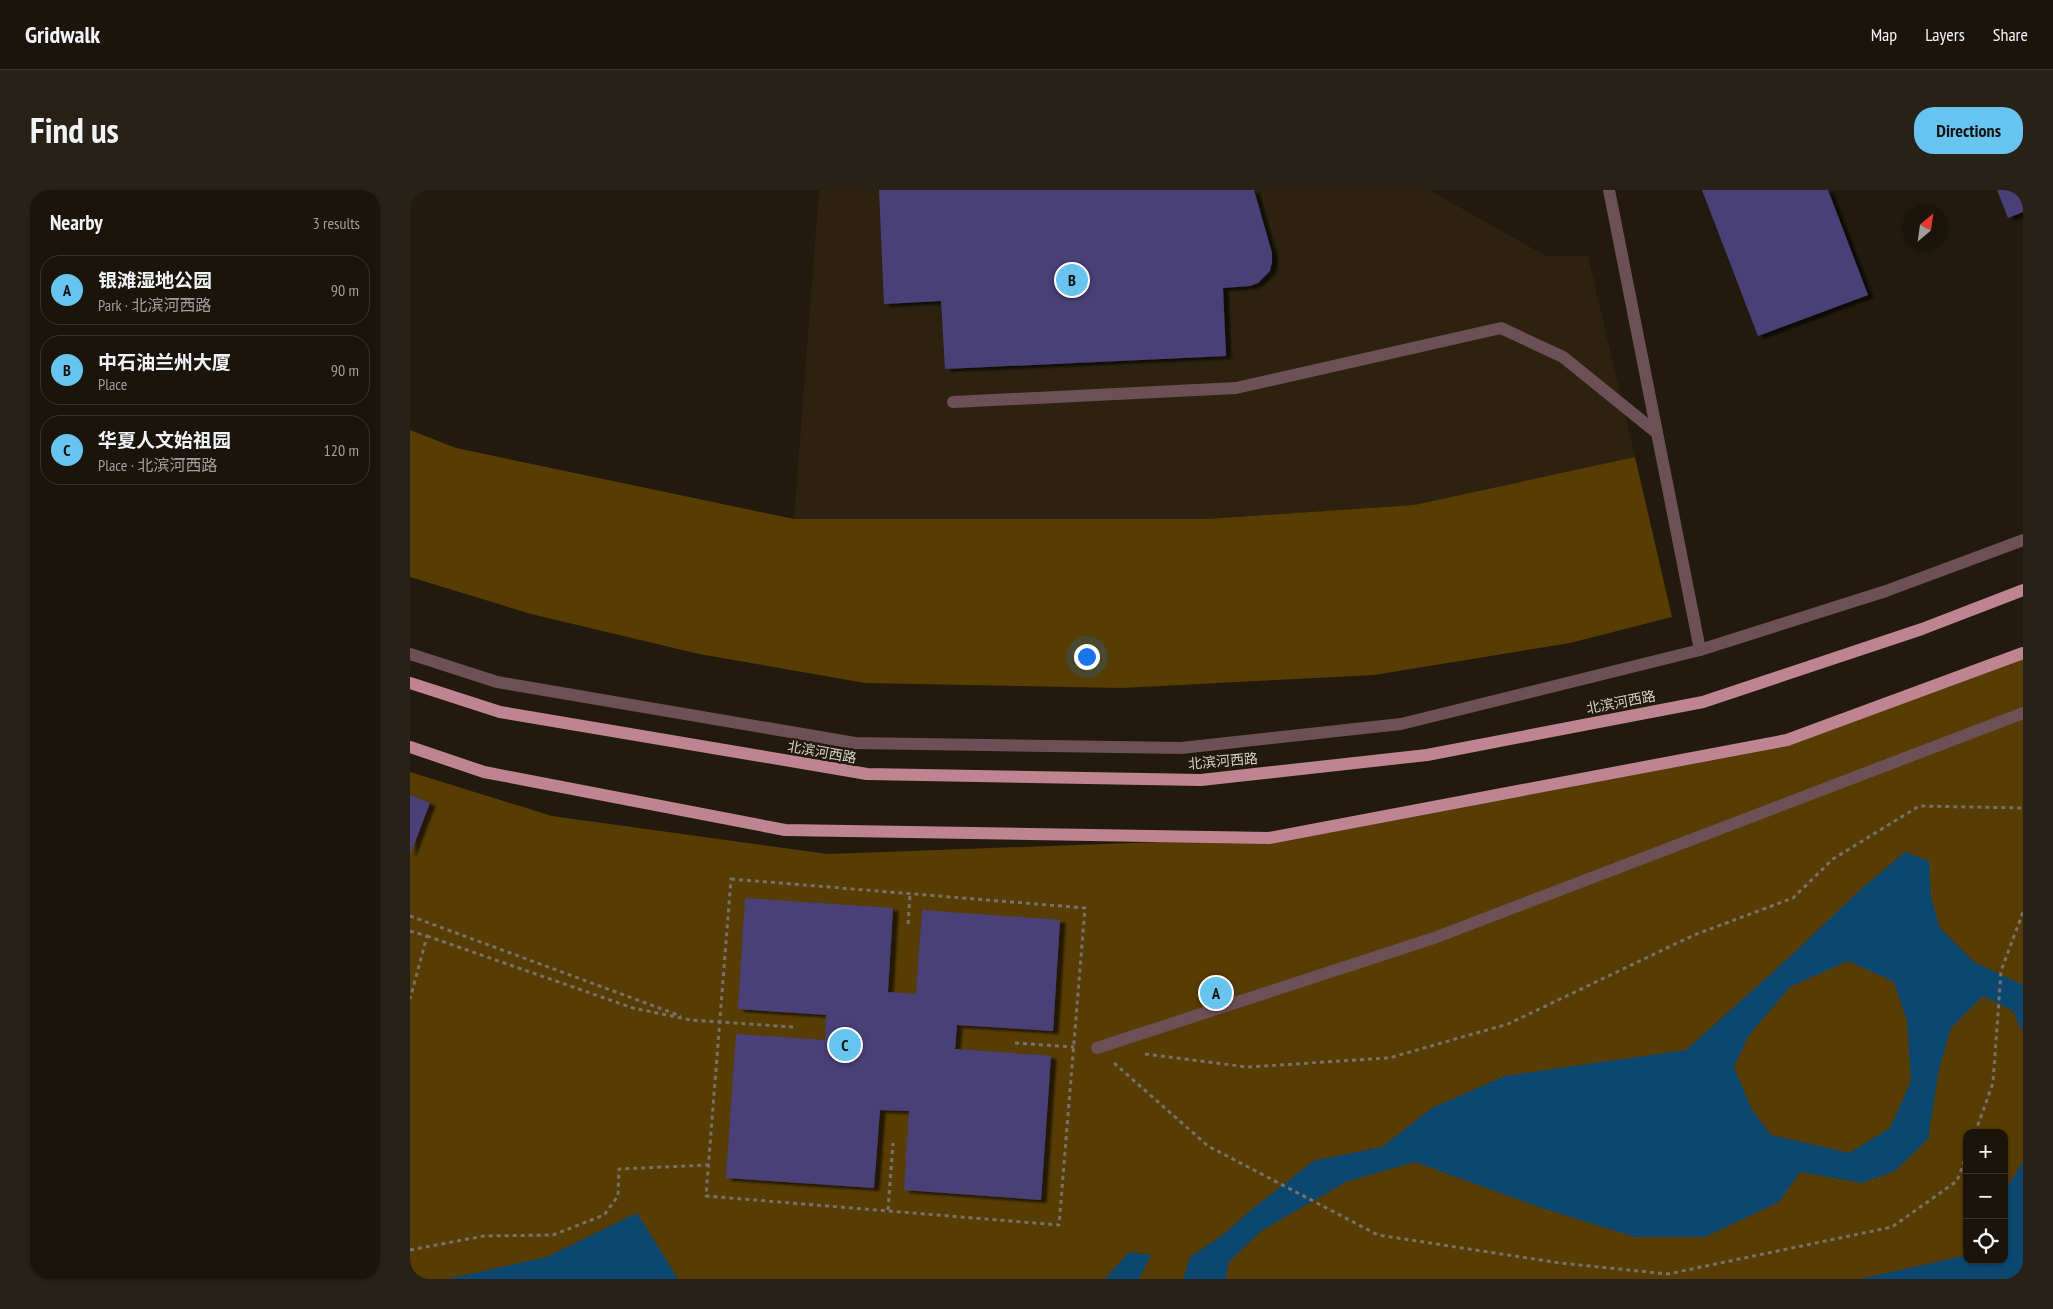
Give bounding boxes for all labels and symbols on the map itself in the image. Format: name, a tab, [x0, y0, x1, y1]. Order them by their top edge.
north arrow	[1903, 205, 1948, 250]
pin: B	[1056, 261, 1088, 299]
your location	[1074, 644, 1100, 670]
street label: 北滨河西路	[1585, 686, 1657, 718]
street label: 北滨河西路	[786, 737, 858, 767]
street label: 北滨河西路	[1187, 749, 1259, 773]
pin: A	[1200, 974, 1232, 1012]
pin: C	[829, 1026, 861, 1064]

